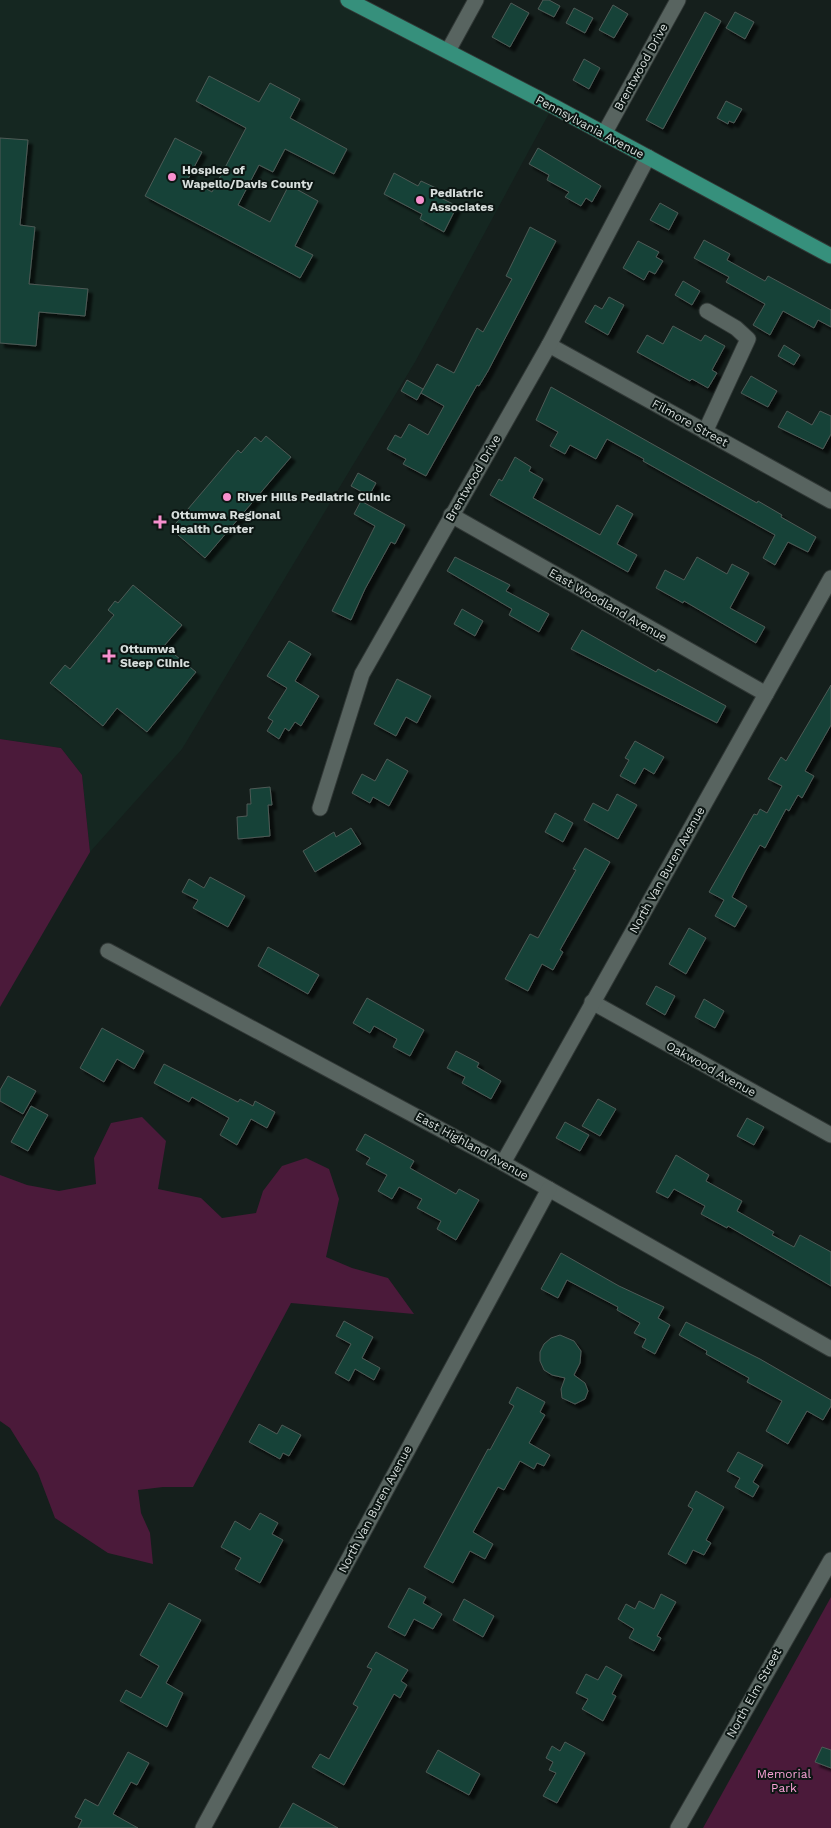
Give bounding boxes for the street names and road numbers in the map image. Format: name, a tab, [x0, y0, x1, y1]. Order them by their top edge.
street label: Brentwood Drive	[611, 21, 671, 113]
street label: Pennsylvania Avenue	[533, 92, 647, 162]
street label: Filmore Street	[650, 396, 730, 450]
street label: Brentwood Drive	[443, 432, 503, 524]
street label: East Woodland Avenue	[546, 565, 670, 645]
street label: North Van Buren Avenue	[626, 804, 708, 936]
street label: Oakwood Avenue	[664, 1039, 758, 1099]
street label: East Highland Avenue	[413, 1109, 531, 1183]
street label: North Van Buren Avenue	[335, 1443, 415, 1575]
street label: North Elm Street	[724, 1646, 784, 1740]

